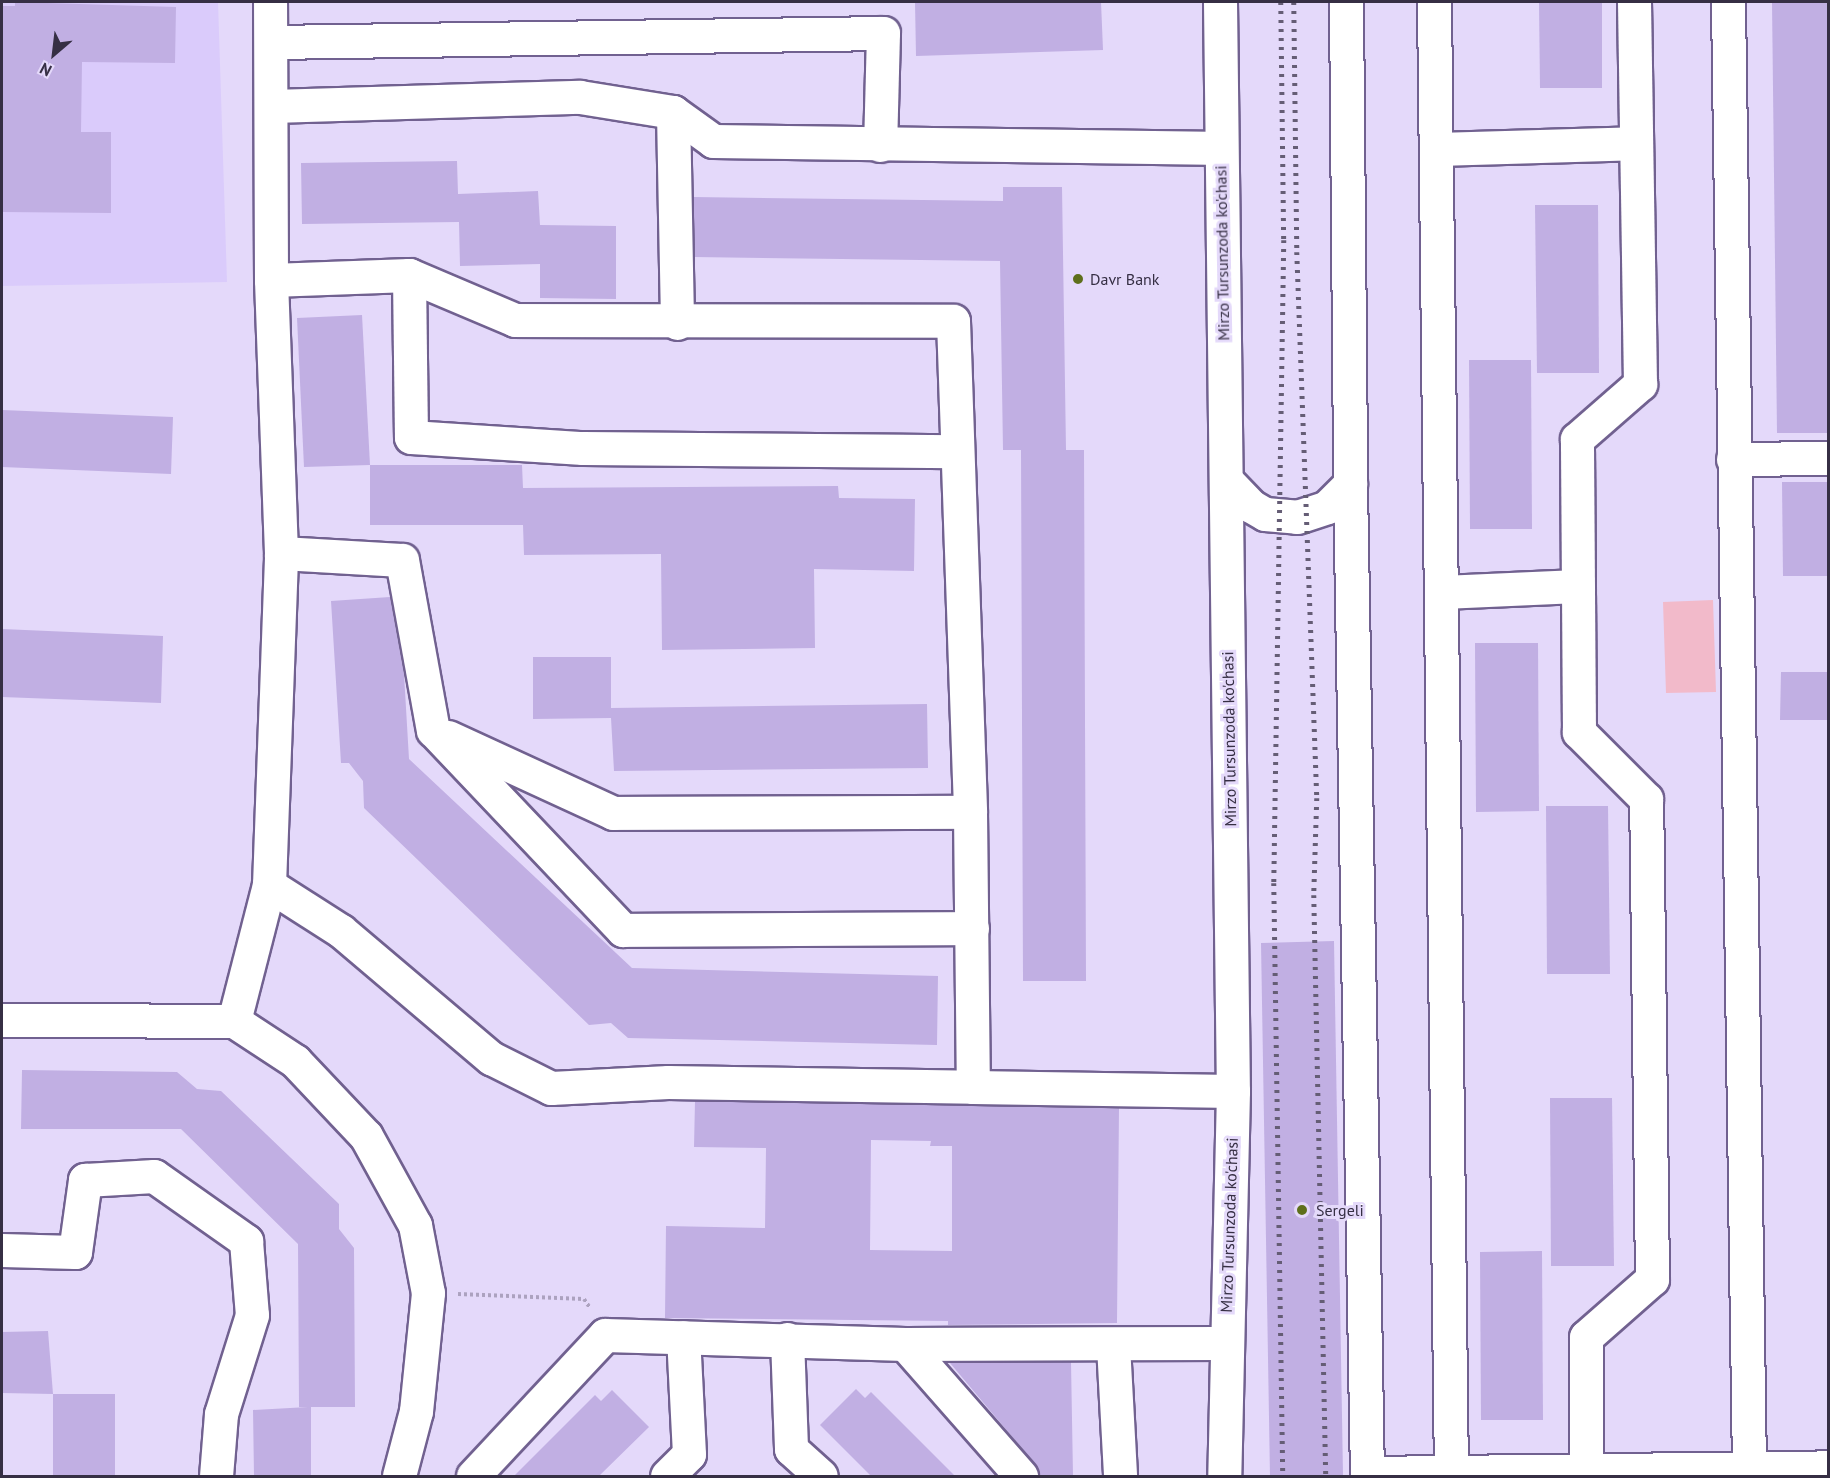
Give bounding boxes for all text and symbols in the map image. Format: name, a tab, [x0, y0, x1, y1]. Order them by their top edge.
north arrow	[24, 24, 84, 84]
text: N	[36, 59, 55, 81]
street label: Mirzo Tursunzoda ko'chasi	[1211, 165, 1233, 341]
place label: Davr Bank	[1090, 269, 1160, 289]
marker: Davr Bank	[1071, 272, 1085, 286]
street label: Mirzo Tursunzoda ko'chasi	[1218, 651, 1240, 827]
street label: Mirzo Tursunzoda ko'chasi	[1216, 1137, 1242, 1313]
place label: Sergeli	[1316, 1200, 1364, 1220]
marker: Sergeli	[1293, 1201, 1311, 1219]

